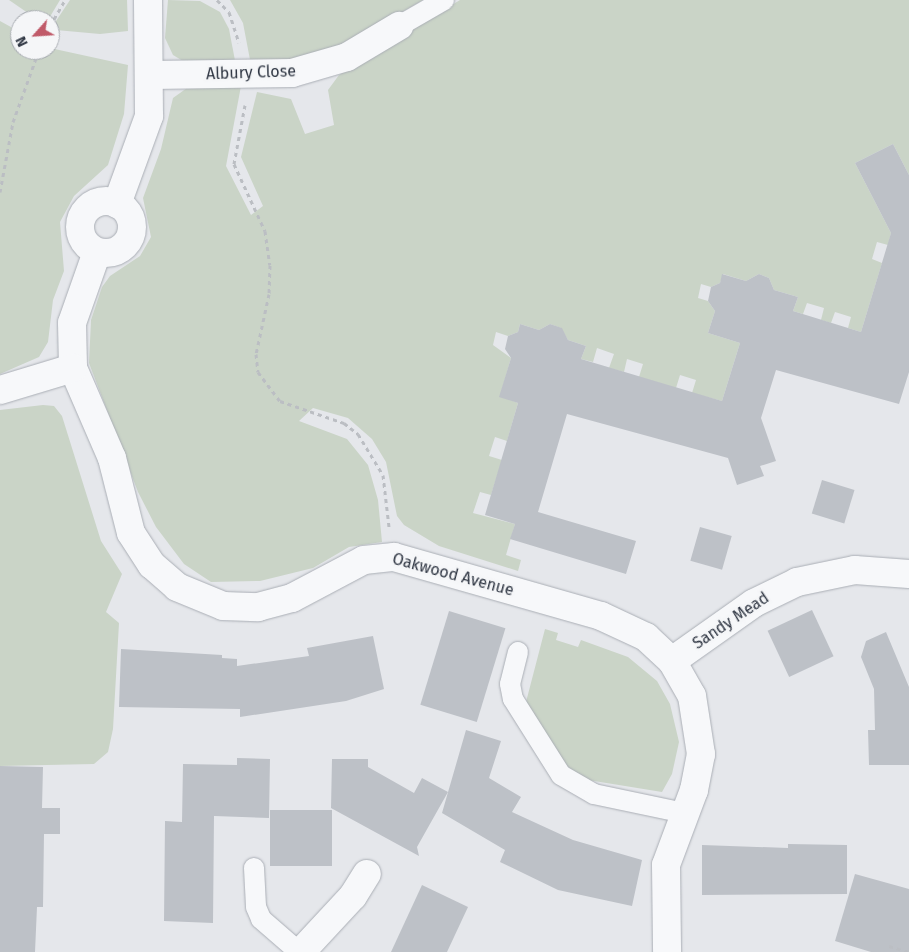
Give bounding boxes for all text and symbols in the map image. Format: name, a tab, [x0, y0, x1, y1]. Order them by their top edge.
north arrow	[10, 10, 60, 60]
text: N	[12, 33, 32, 49]
street label: Albury Close	[206, 62, 296, 84]
street label: Oakwood Avenue	[390, 550, 516, 600]
street label: Sandy Mead	[689, 589, 773, 653]

